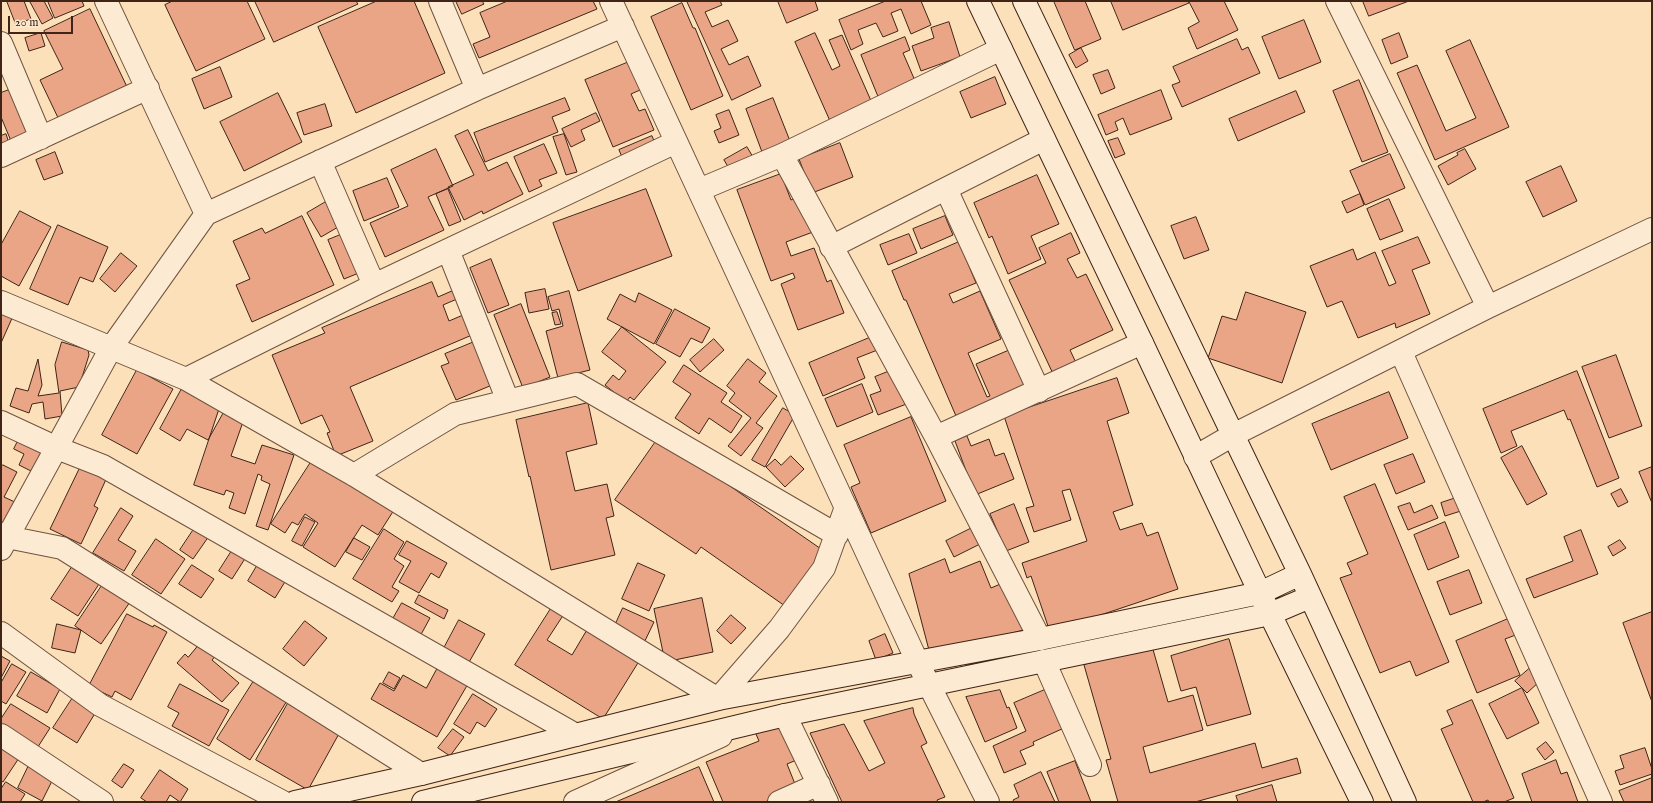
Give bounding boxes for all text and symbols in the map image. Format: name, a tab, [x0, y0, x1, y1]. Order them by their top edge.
scale bar	[10, 8, 75, 34]
text: 20 m	[15, 15, 38, 30]

